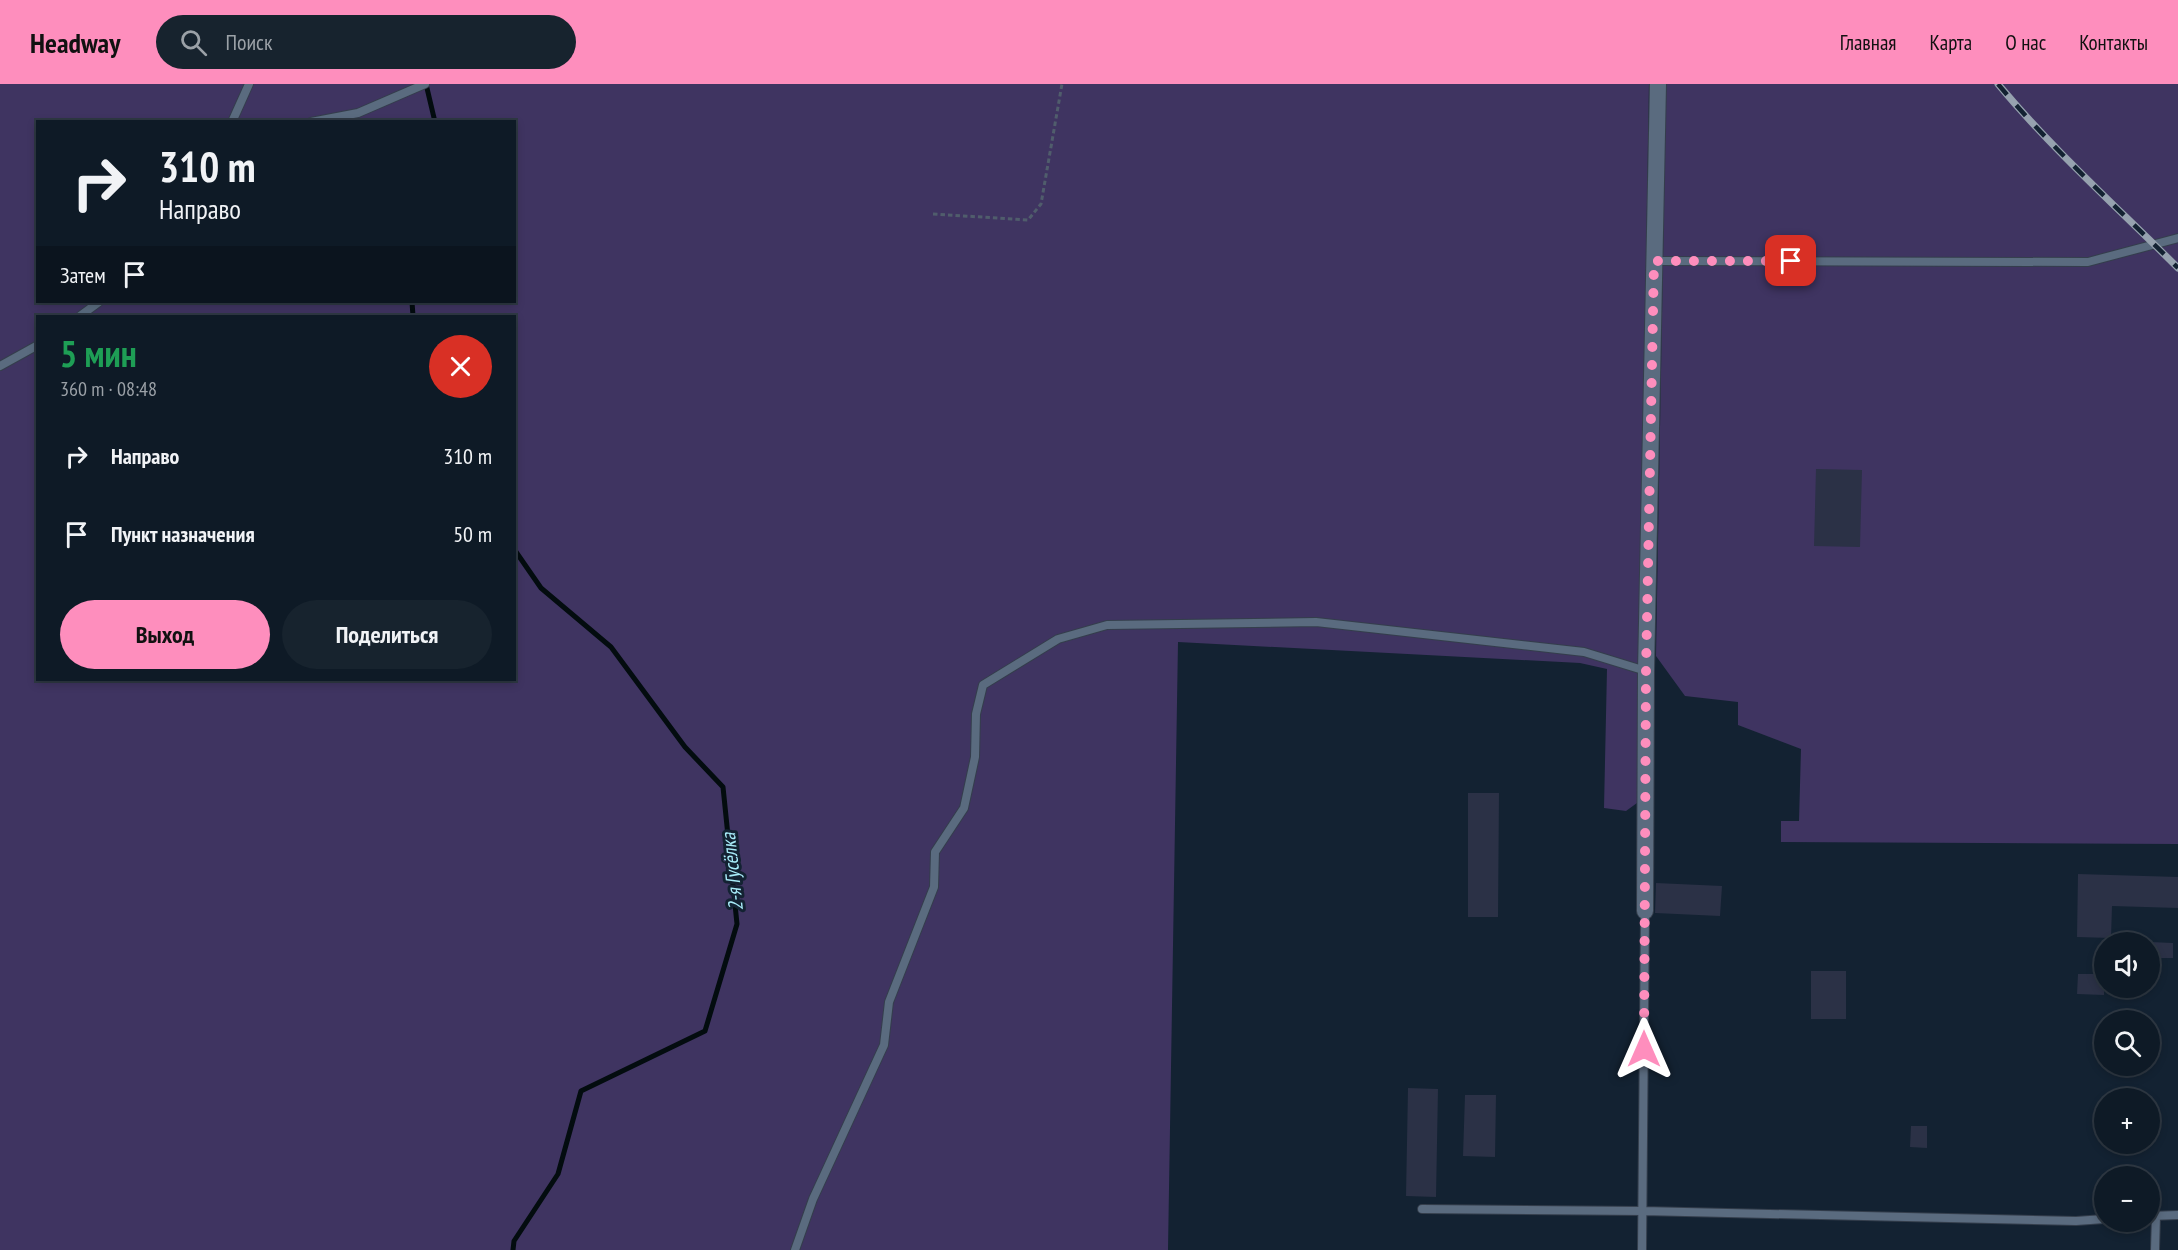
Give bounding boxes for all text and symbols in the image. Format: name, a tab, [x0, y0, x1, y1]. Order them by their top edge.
search box	[156, 15, 576, 69]
text: Headway	[30, 24, 120, 61]
icon: search	[177, 26, 210, 59]
text: Поиск	[225, 28, 272, 56]
text: Главная	[1840, 29, 1896, 56]
text: Карта	[1929, 29, 1972, 56]
text: О нас	[2005, 29, 2046, 56]
text: Контакты	[2079, 29, 2148, 56]
text: 310 m	[159, 139, 256, 194]
icon: right	[60, 144, 138, 222]
text: Направо	[159, 192, 241, 226]
pin	[1765, 235, 1816, 286]
icon: arrive	[1774, 244, 1807, 277]
icon: arrive	[118, 258, 151, 291]
text: Затем	[60, 261, 106, 289]
text: 5 мин	[60, 330, 137, 377]
button: close	[429, 335, 492, 398]
text: 360 m · 08:48	[60, 376, 157, 402]
icon: right	[60, 440, 93, 473]
text: Направо	[111, 442, 179, 470]
text: 310 m	[443, 442, 492, 470]
icon: arrive	[60, 518, 93, 551]
text: Пункт назначения	[111, 520, 255, 548]
text: 50 m	[453, 520, 492, 548]
button: Выход	[60, 600, 270, 669]
button: Поделиться	[282, 600, 492, 669]
water label: 2-я Гусёлка	[715, 831, 749, 912]
map controls	[2094, 932, 2160, 1232]
button: sound	[2094, 932, 2160, 998]
button: search	[2094, 1010, 2160, 1076]
position arrow	[1612, 1017, 1676, 1081]
button: +	[2094, 1088, 2160, 1154]
button: −	[2094, 1166, 2160, 1232]

